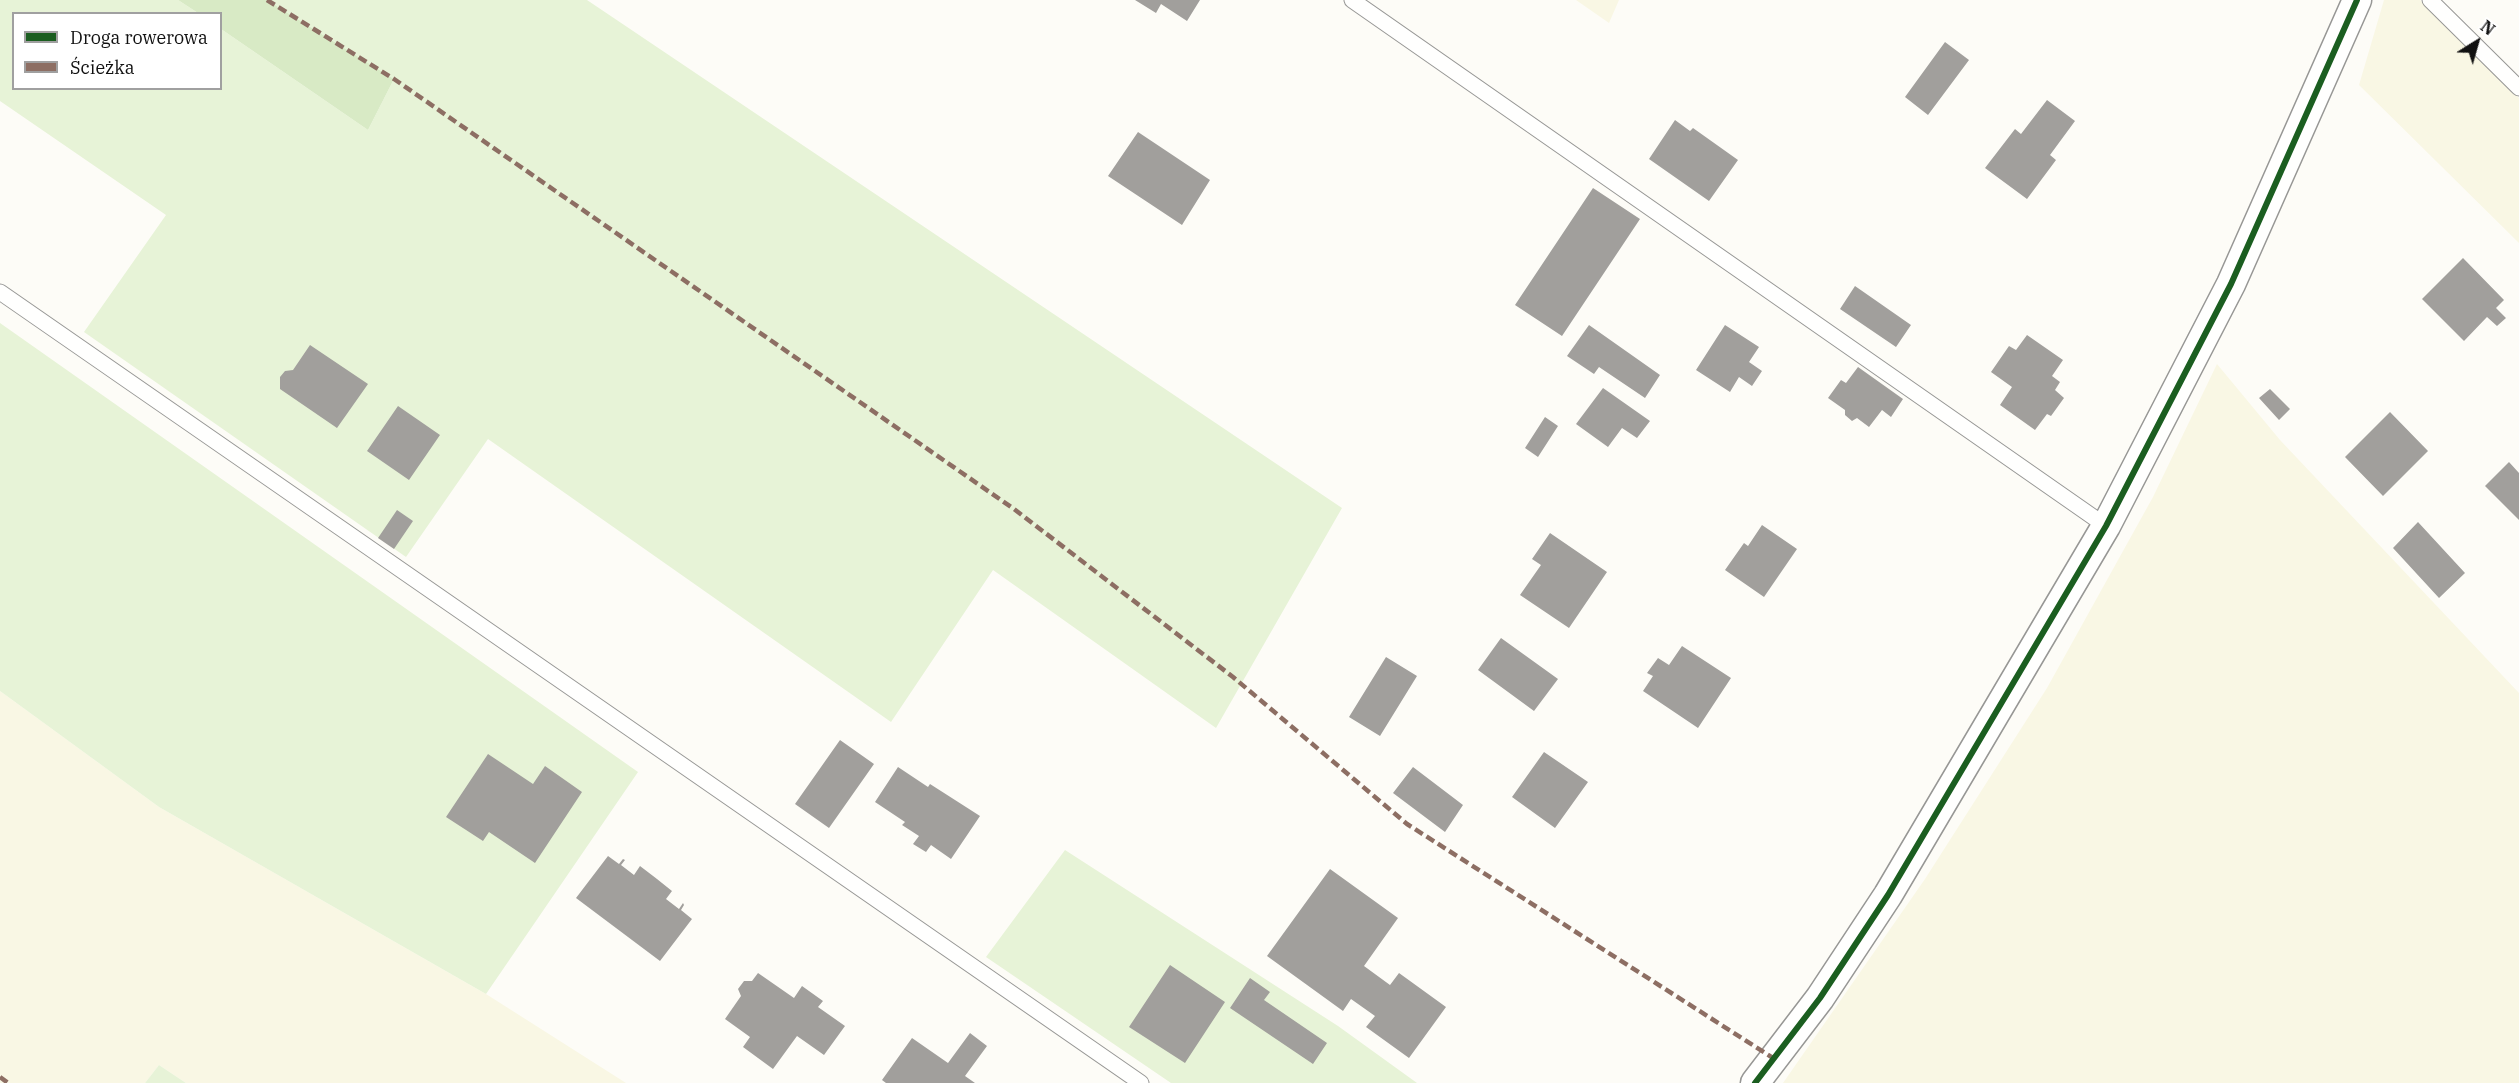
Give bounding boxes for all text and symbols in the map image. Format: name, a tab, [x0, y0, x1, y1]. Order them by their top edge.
legend	[12, 12, 222, 90]
north arrow	[2447, 12, 2507, 72]
text: N	[2477, 16, 2499, 39]
text: Droga rowerowa	[70, 26, 208, 49]
text: Ścieżka	[70, 56, 135, 79]

